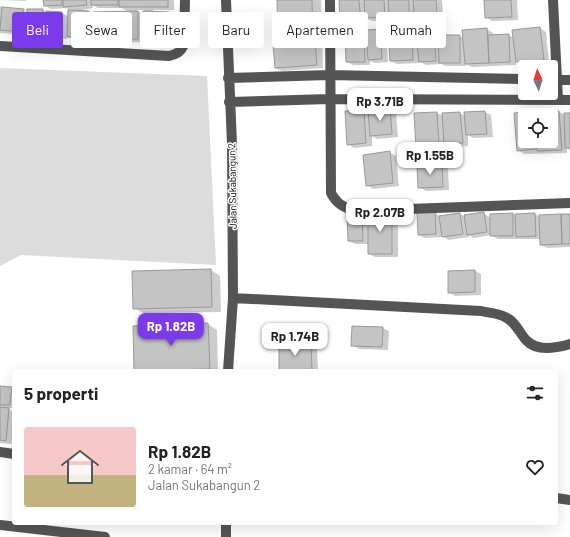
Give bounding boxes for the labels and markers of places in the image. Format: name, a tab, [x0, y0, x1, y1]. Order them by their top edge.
pin: Rp 3.71B	[339, 88, 421, 122]
pin: Rp 1.55B	[389, 142, 471, 176]
pin: Rp 2.07B	[339, 199, 421, 233]
pin: Rp 1.82B	[130, 313, 212, 347]
pin: Rp 1.74B	[254, 323, 336, 357]

